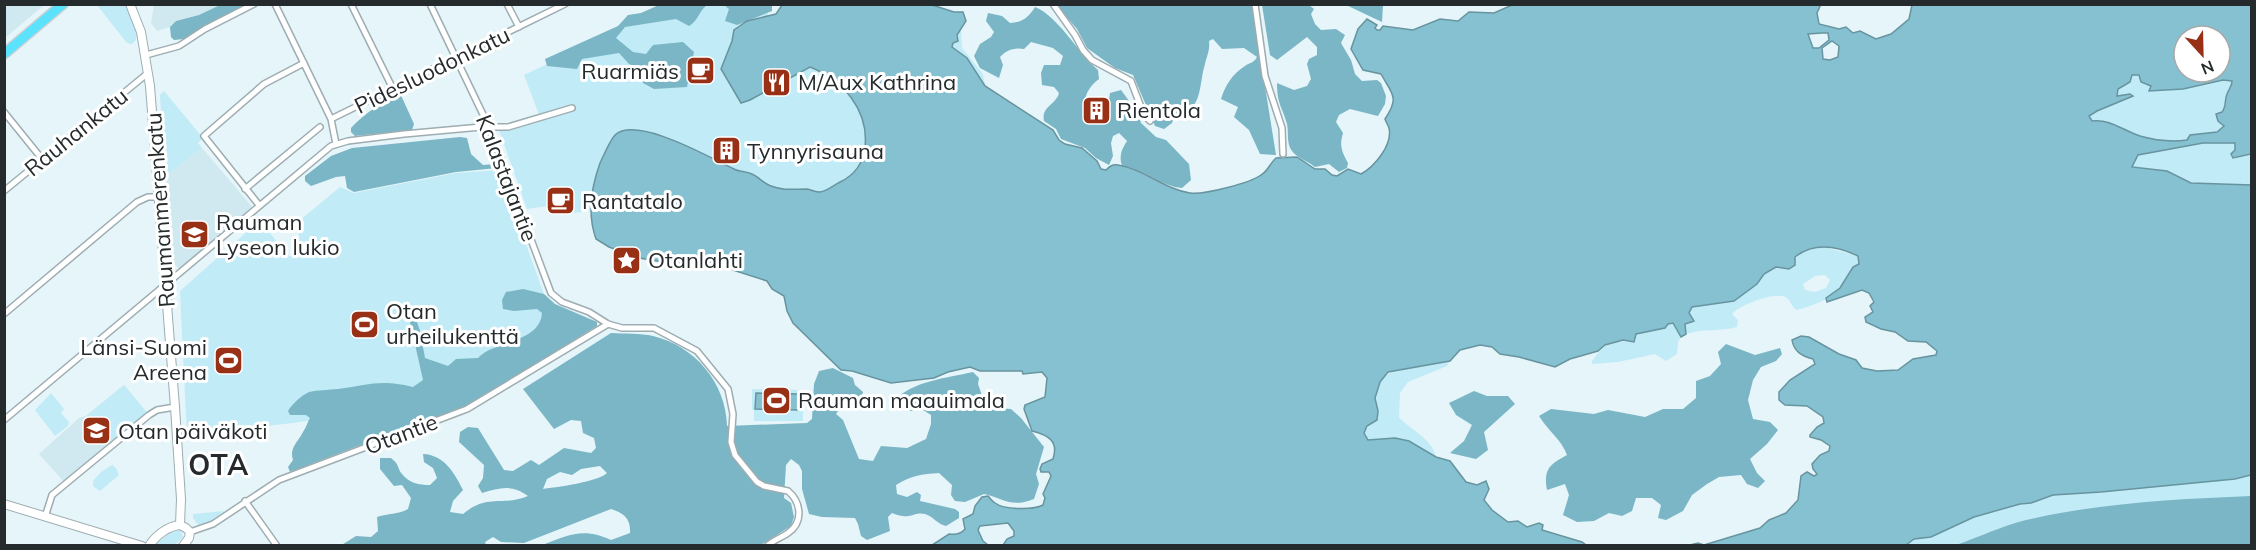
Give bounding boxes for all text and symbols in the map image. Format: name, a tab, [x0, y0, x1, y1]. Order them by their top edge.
street label: Pidesluodonkatu	[350, 20, 514, 120]
north arrow	[2172, 24, 2232, 84]
cafe icon: Ruarmiäs	[684, 55, 716, 87]
text: N	[2198, 56, 2217, 79]
place label: Ruarmiäs	[581, 57, 679, 85]
restaurant icon: M/Aux Kathrina	[761, 66, 793, 98]
place label: M/Aux Kathrina	[798, 68, 956, 96]
street label: Rauhankatu	[19, 82, 133, 182]
building icon: Rientola	[1080, 94, 1112, 126]
place label: Rientola	[1117, 96, 1201, 124]
street label: Kalastajantie	[470, 111, 544, 245]
street label: Raumanmerenkatu	[139, 112, 181, 308]
building icon: Tynnyrisauna	[710, 135, 742, 167]
place label: Tynnyrisauna	[747, 137, 884, 165]
cafe icon: Rantatalo	[545, 185, 577, 217]
place label: Rantatalo	[582, 187, 683, 215]
place label: Rauman Lyseon lukio	[216, 208, 340, 261]
school or university icon: Rauman Lyseon lukio	[179, 219, 211, 251]
place icon: Otanlahti	[611, 244, 643, 276]
place label: Otanlahti	[648, 246, 743, 274]
place label: Otan urheilukenttä	[386, 297, 519, 350]
sports icon: Otan urheilukenttä	[349, 308, 381, 340]
place label: Länsi-Suomi Areena	[80, 333, 207, 386]
sports icon: Länsi-Suomi Areena	[212, 344, 244, 376]
sports icon: Rauman maauimala	[761, 384, 793, 416]
place label: Rauman maauimala	[798, 386, 1005, 414]
street label: Otantie	[361, 407, 441, 461]
school or university icon: Otan päiväkoti	[81, 415, 113, 447]
place label: Otan päiväkoti	[118, 417, 267, 445]
district label: OTA	[188, 447, 250, 482]

